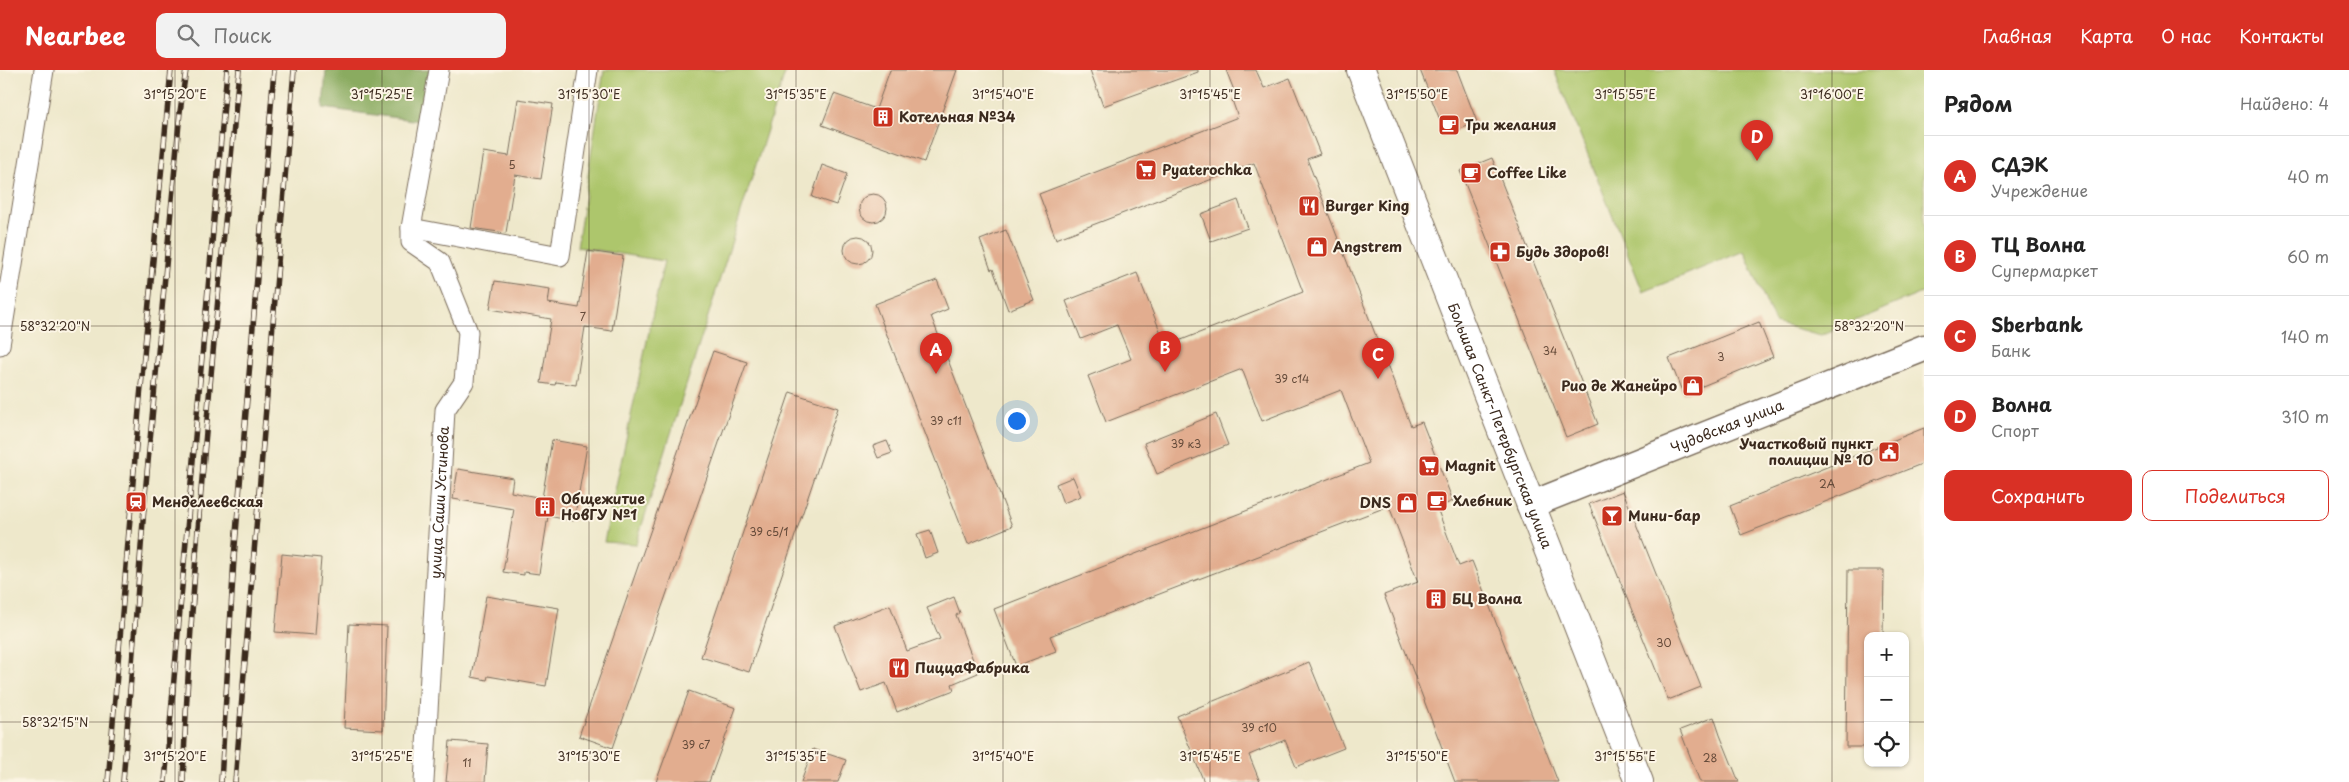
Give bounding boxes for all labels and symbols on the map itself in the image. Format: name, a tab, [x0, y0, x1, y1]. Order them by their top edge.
text: 31°15'20"E	[143, 85, 207, 103]
text: 31°15'25"E	[351, 85, 413, 103]
text: 31°15'30"E	[558, 85, 620, 103]
text: 31°15'35"E	[765, 85, 827, 103]
text: 31°15'40"E	[972, 85, 1034, 103]
text: 31°15'45"E	[1179, 85, 1241, 103]
text: 31°15'50"E	[1386, 85, 1448, 103]
text: 31°15'55"E	[1594, 85, 1656, 103]
text: 31°16'00"E	[1800, 85, 1864, 103]
building icon: Котельная №34	[871, 105, 895, 129]
place label: Котельная №34	[899, 106, 1016, 127]
cafe icon: Три желания	[1437, 113, 1461, 137]
place label: Три желания	[1465, 114, 1556, 135]
pin: D	[1741, 120, 1773, 161]
house number: 5	[508, 156, 516, 173]
supermarket icon: Pyaterochka	[1134, 158, 1158, 182]
place label: Pyaterochka	[1162, 159, 1253, 180]
cafe icon: Coffee Like	[1459, 161, 1483, 185]
place label: Coffee Like	[1487, 162, 1567, 183]
restaurant icon: Burger King	[1297, 194, 1321, 218]
place label: Burger King	[1325, 195, 1409, 216]
shop icon: Angstrem	[1305, 235, 1329, 259]
place label: Angstrem	[1333, 236, 1402, 257]
pharmacy icon: Будь Здоров!	[1488, 240, 1512, 264]
place label: Будь Здоров!	[1516, 241, 1609, 262]
street label: Большая Санкт-Петербургская улица	[1443, 300, 1558, 552]
house number: 7	[580, 308, 586, 325]
text: 58°32'20"N	[20, 317, 90, 335]
text: 58°32'20"N	[1834, 317, 1904, 335]
pin: B	[1149, 331, 1181, 372]
pin: A	[920, 333, 952, 374]
pin: C	[1362, 338, 1394, 379]
house number: 34	[1543, 342, 1557, 359]
house number: 3	[1717, 348, 1725, 365]
house number: 39 с14	[1275, 370, 1309, 387]
shop icon: Рио де Жанейро	[1681, 374, 1705, 398]
place label: Рио де Жанейро	[1561, 375, 1677, 396]
street label: Чудовская улица	[1667, 394, 1787, 458]
your location	[1004, 408, 1030, 434]
house number: 39 с11	[930, 412, 962, 429]
street label: улица Саши Устинова	[424, 425, 454, 579]
place label: Участковый пункт полиции № 10	[1739, 433, 1874, 470]
house number: 39 к3	[1171, 435, 1201, 452]
public building icon: Участковый пункт полиции № 10	[1877, 440, 1901, 464]
supermarket icon: Magnit	[1417, 454, 1441, 478]
place label: Magnit	[1445, 455, 1496, 476]
house number: 2А	[1819, 475, 1836, 492]
place label: Общежитие НовГУ №1	[561, 488, 645, 525]
cafe icon: Хлебник	[1425, 489, 1449, 513]
station icon: Менделеевская	[124, 490, 148, 514]
place label: Хлебник	[1453, 490, 1512, 511]
place label: Менделеевская	[152, 491, 263, 512]
shop icon: DNS	[1395, 491, 1419, 515]
place label: DNS	[1360, 492, 1391, 513]
building icon: Общежитие НовГУ №1	[533, 495, 557, 519]
bar icon: Мини-бар	[1600, 504, 1624, 528]
place label: Мини-бар	[1628, 505, 1701, 526]
house number: 39 с5/1	[749, 523, 789, 540]
building icon: БЦ Волна	[1424, 587, 1448, 611]
place label: БЦ Волна	[1452, 588, 1523, 609]
house number: 30	[1656, 634, 1672, 651]
restaurant icon: ПиццаФабрика	[887, 656, 911, 680]
place label: ПиццаФабрика	[915, 657, 1030, 678]
text: 58°32'15"N	[22, 713, 88, 731]
house number: 39 с10	[1241, 719, 1277, 736]
house number: 39 с7	[682, 736, 710, 753]
text: 31°15'20"E	[143, 747, 207, 765]
text: 31°15'25"E	[351, 747, 413, 765]
text: 31°15'30"E	[558, 747, 620, 765]
text: 31°15'35"E	[765, 747, 827, 765]
text: 31°15'40"E	[972, 747, 1034, 765]
text: 31°15'45"E	[1179, 747, 1241, 765]
text: 31°15'50"E	[1386, 747, 1448, 765]
text: 31°15'55"E	[1594, 747, 1656, 765]
house number: 28	[1703, 749, 1717, 766]
house number: 11	[462, 754, 472, 771]

